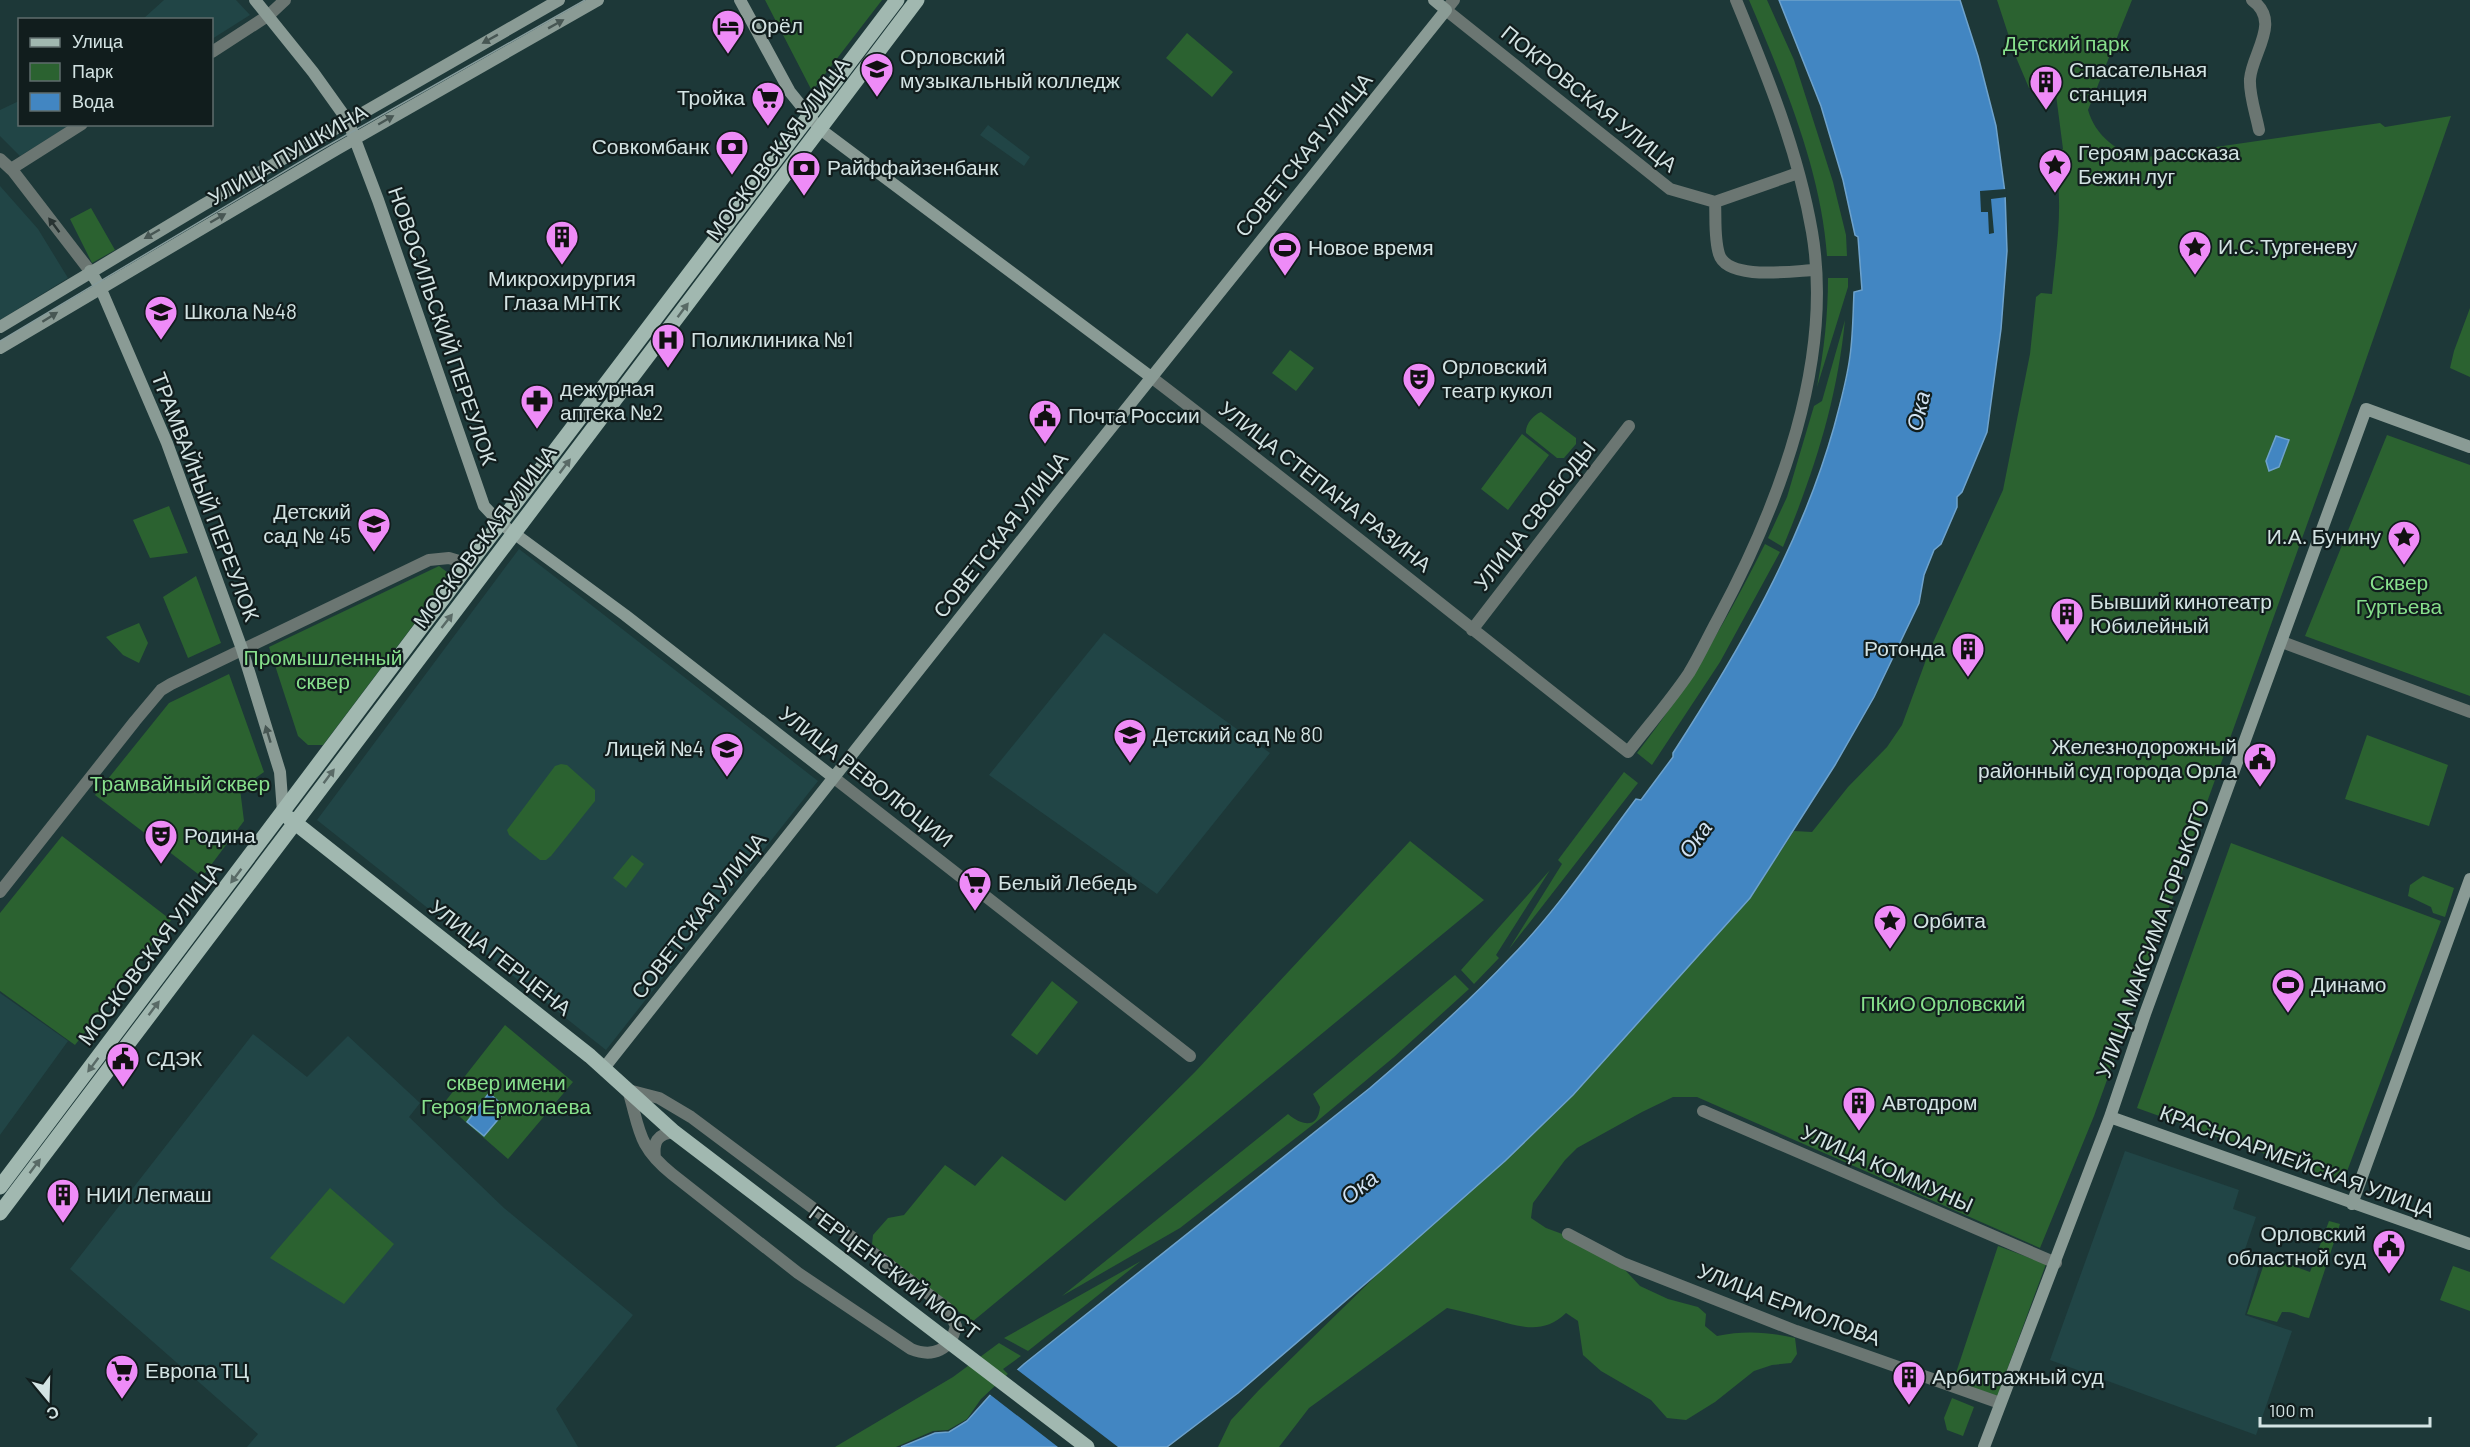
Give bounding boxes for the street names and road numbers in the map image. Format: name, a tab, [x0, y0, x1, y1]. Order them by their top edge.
street label: ПОКРОВСКАЯ УЛИЦА	[1497, 19, 1683, 176]
street label: МОСКОВСКАЯ УЛИЦА	[700, 52, 854, 244]
street label: СОВЕТСКАЯ УЛИЦА	[1229, 67, 1377, 241]
street label: УЛИЦА ПУШКИНА	[203, 98, 371, 209]
street label: НОВОСИЛЬСКИЙ ПЕРЕУЛОК	[384, 183, 503, 469]
street label: ТРАМВАЙНЫЙ ПЕРЕУЛОК	[147, 369, 266, 625]
street label: УЛИЦА СТЕПАНА РАЗИНА	[1215, 395, 1437, 576]
street label: УЛИЦА СВОБОДЫ	[1468, 436, 1600, 595]
street label: МОСКОВСКАЯ УЛИЦА	[407, 440, 561, 632]
street label: СОВЕТСКАЯ УЛИЦА	[927, 446, 1072, 622]
street label: УЛИЦА РЕВОЛЮЦИИ	[775, 700, 959, 851]
street label: УЛИЦА МАКСИМА ГОРЬКОГО	[2090, 796, 2214, 1081]
street label: СОВЕТСКАЯ УЛИЦА	[625, 827, 770, 1003]
street label: МОСКОВСКАЯ УЛИЦА	[72, 857, 226, 1049]
street label: УЛИЦА ГЕРЦЕНА	[425, 894, 577, 1020]
street label: КРАСНОАРМЕЙСКАЯ УЛИЦА	[2157, 1099, 2438, 1222]
street label: УЛИЦА КОММУНЫ	[1798, 1118, 1978, 1217]
street label: ГЕРЦЕНСКИЙ МОСТ	[805, 1200, 985, 1344]
street label: УЛИЦА ЕРМОЛОВА	[1694, 1257, 1885, 1350]

